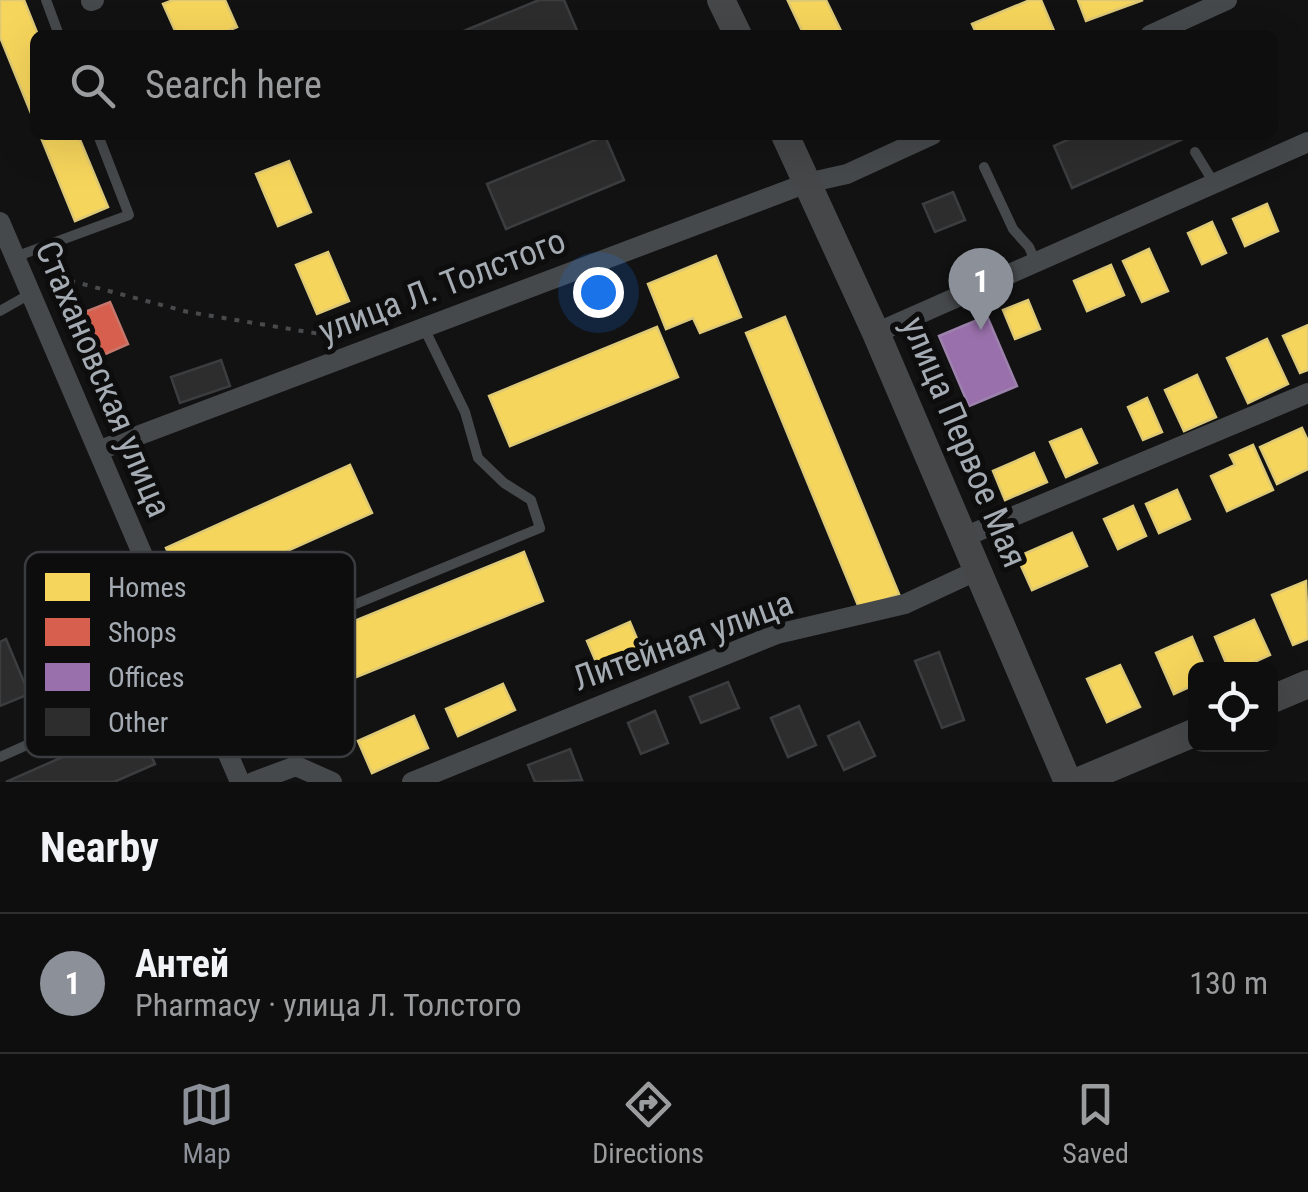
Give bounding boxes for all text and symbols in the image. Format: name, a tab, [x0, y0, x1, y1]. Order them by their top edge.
search box	[30, 30, 1278, 140]
icon: search	[65, 58, 120, 113]
text: Search here	[145, 63, 322, 107]
street label: улица Л. Толстого	[313, 220, 571, 352]
street label: Стахановская улица	[26, 235, 180, 523]
pin: 1	[948, 248, 1014, 330]
your location	[573, 267, 624, 318]
street label: улица Первое Мая	[893, 311, 1035, 573]
legend	[25, 552, 355, 757]
text: Homes	[108, 571, 186, 604]
street label: Литейная улица	[567, 582, 799, 700]
text: Shops	[108, 616, 177, 649]
text: Offices	[108, 661, 185, 694]
map controls	[1188, 662, 1278, 752]
button: locate	[1188, 662, 1278, 752]
text: Other	[108, 706, 168, 739]
text: Nearby	[40, 823, 159, 872]
text: Антей	[135, 942, 229, 986]
text: 1	[64, 964, 81, 1002]
text: 130 m	[1189, 964, 1268, 1002]
text: Pharmacy · улица Л. Толстого	[135, 986, 522, 1024]
tab: Map	[179, 1077, 234, 1170]
tab: Directions	[592, 1077, 704, 1170]
tab: Saved	[1062, 1077, 1129, 1170]

